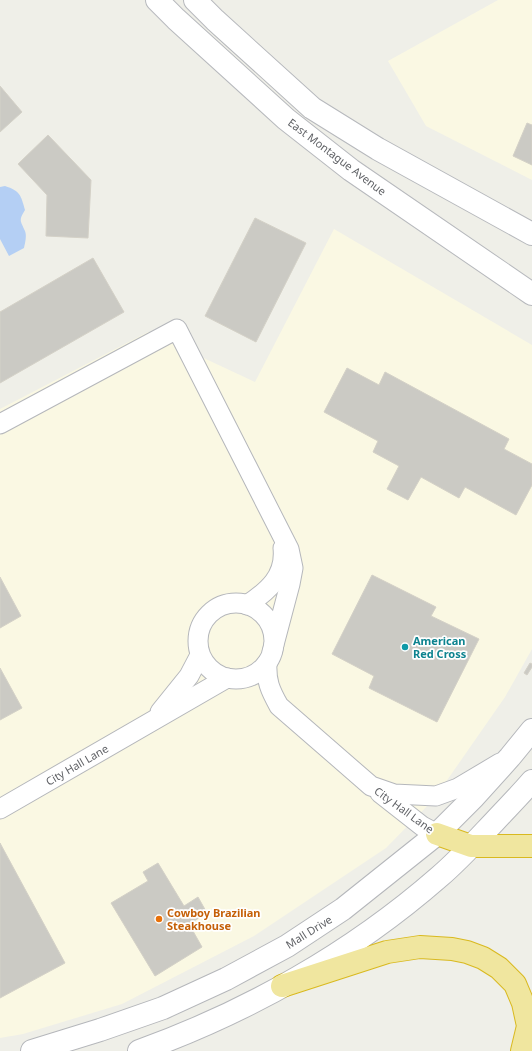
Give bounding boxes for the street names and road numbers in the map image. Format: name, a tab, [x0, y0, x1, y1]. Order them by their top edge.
street label: East Montague Avenue	[285, 115, 389, 198]
street label: City Hall Lane	[43, 741, 111, 789]
street label: City Hall Lane	[372, 783, 437, 836]
street label: Mall Drive	[283, 911, 335, 952]

